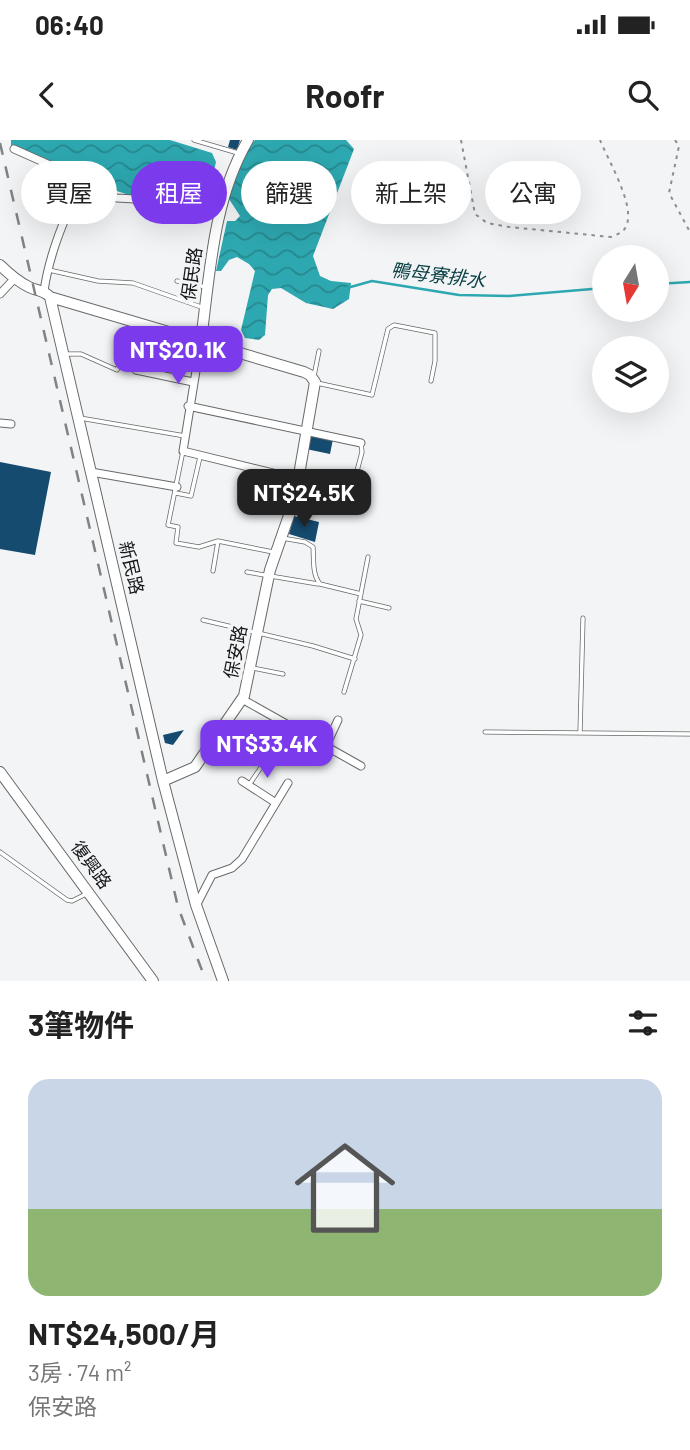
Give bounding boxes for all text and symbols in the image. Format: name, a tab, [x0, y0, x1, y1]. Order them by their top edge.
text: 06:40	[35, 9, 104, 40]
icon: back	[28, 76, 66, 114]
text: Roofr	[305, 76, 385, 114]
icon: search	[624, 76, 662, 114]
chip: 買屋	[21, 161, 117, 224]
chip: 租屋	[131, 161, 227, 224]
chip: 篩選	[241, 161, 337, 224]
chip: 新上架	[351, 161, 471, 224]
chip: 公寓	[485, 161, 581, 224]
north arrow	[592, 245, 668, 322]
map controls	[592, 245, 669, 413]
street label: 保民路	[176, 246, 206, 302]
water label: 鴨母寮排水	[390, 257, 488, 292]
pin: NT$20.1K	[106, 327, 250, 386]
text: NT$20.1K	[130, 335, 226, 363]
button: layers	[592, 336, 669, 413]
pin: NT$24.5K	[232, 470, 376, 529]
text: NT$24.5K	[253, 478, 355, 506]
street label: 新民路	[115, 539, 149, 597]
street label: 保安路	[219, 623, 251, 680]
pin: NT$33.4K	[195, 720, 339, 780]
text: NT$33.4K	[216, 729, 318, 757]
street label: 復興路	[67, 836, 117, 893]
icon: filters	[624, 1004, 662, 1042]
text: 3筆物件	[28, 1006, 134, 1042]
icon: home	[282, 1125, 408, 1251]
text: NT$24,500/月	[28, 1315, 220, 1351]
text: 3房 · 74 m²	[28, 1358, 132, 1386]
text: 保安路	[28, 1392, 97, 1420]

